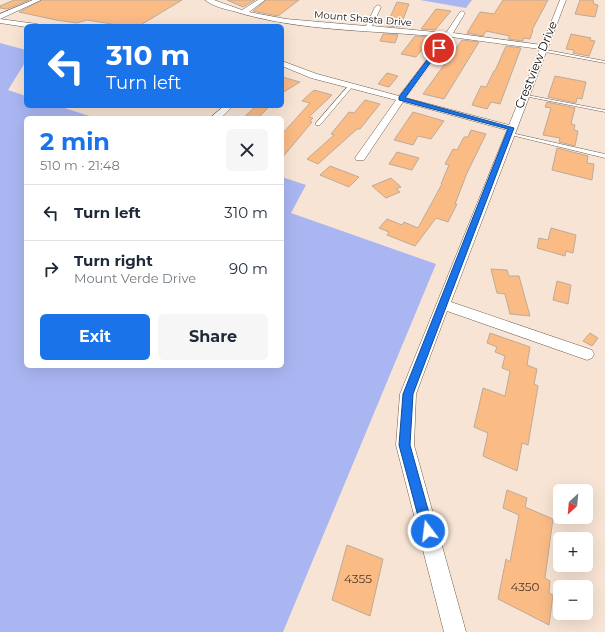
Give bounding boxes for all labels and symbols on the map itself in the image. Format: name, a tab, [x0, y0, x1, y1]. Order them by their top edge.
street label: Mount Shasta Drive	[313, 8, 412, 29]
street label: Crestview Drive	[511, 19, 560, 111]
pin	[422, 31, 456, 65]
north arrow	[553, 484, 593, 524]
position arrow	[407, 510, 449, 552]
house number: 4355	[344, 571, 372, 586]
house number: 4350	[510, 579, 540, 594]

